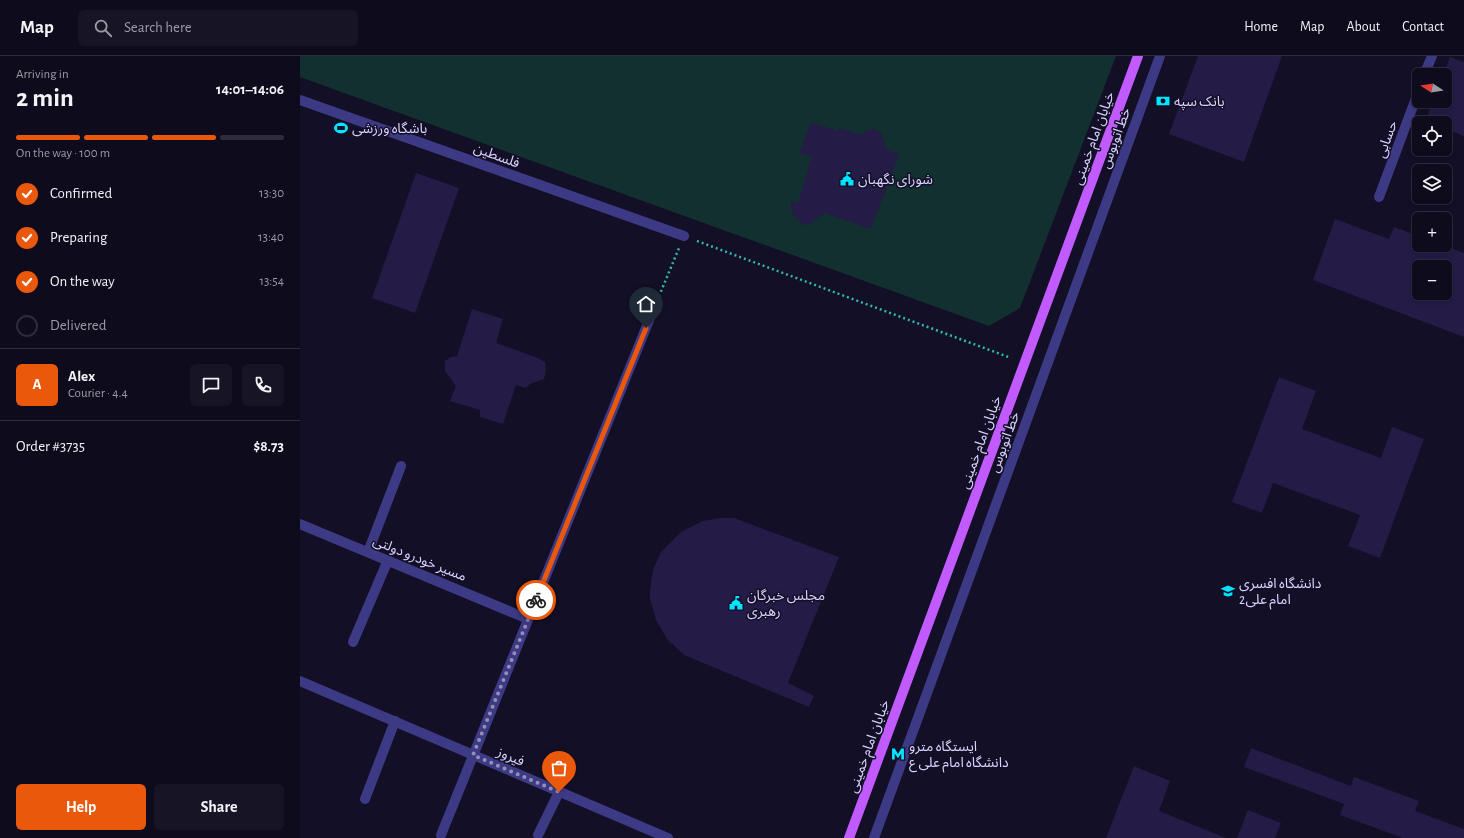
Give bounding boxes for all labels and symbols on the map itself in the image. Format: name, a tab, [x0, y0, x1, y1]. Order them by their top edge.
north arrow	[1412, 68, 1452, 108]
street label: خیابان امام خمینی	[1071, 90, 1120, 188]
bank icon: بانک سپه	[1155, 93, 1171, 109]
place label: بانک سپه	[1174, 95, 1225, 111]
street label: خط اتوبوس	[1098, 106, 1134, 171]
street label: حسابی	[1374, 119, 1401, 160]
sports icon: باشگاه ورزشی	[333, 120, 349, 136]
place label: باشگاه ورزشی	[352, 121, 428, 137]
street label: فلسطین	[471, 141, 521, 172]
public building icon: شورای نگهبان	[839, 171, 855, 187]
place label: شورای نگهبان	[858, 172, 933, 188]
pin	[629, 287, 663, 328]
street label: خیابان امام خمینی	[958, 394, 1007, 492]
street label: خط اتوبوس	[987, 410, 1023, 475]
street label: مسیر خودرو دولتی	[370, 534, 468, 585]
place label: دانشگاه افسری امام علی2	[1239, 576, 1322, 610]
courier	[516, 580, 556, 620]
school or university icon: دانشگاه افسری امام علی2	[1220, 583, 1236, 599]
place label: مجلس خبرگان رهبری	[747, 588, 825, 620]
public building icon: مجلس خبرگان رهبری	[728, 595, 744, 611]
street label: خیابان امام خمینی	[846, 698, 895, 796]
place label: ایستگاه مترو دانشگاه امام علی ع	[909, 739, 1009, 773]
street label: فیروز	[493, 745, 526, 770]
metro station icon: ایستگاه مترو دانشگاه امام علی ع	[890, 746, 906, 762]
pin	[542, 751, 576, 792]

